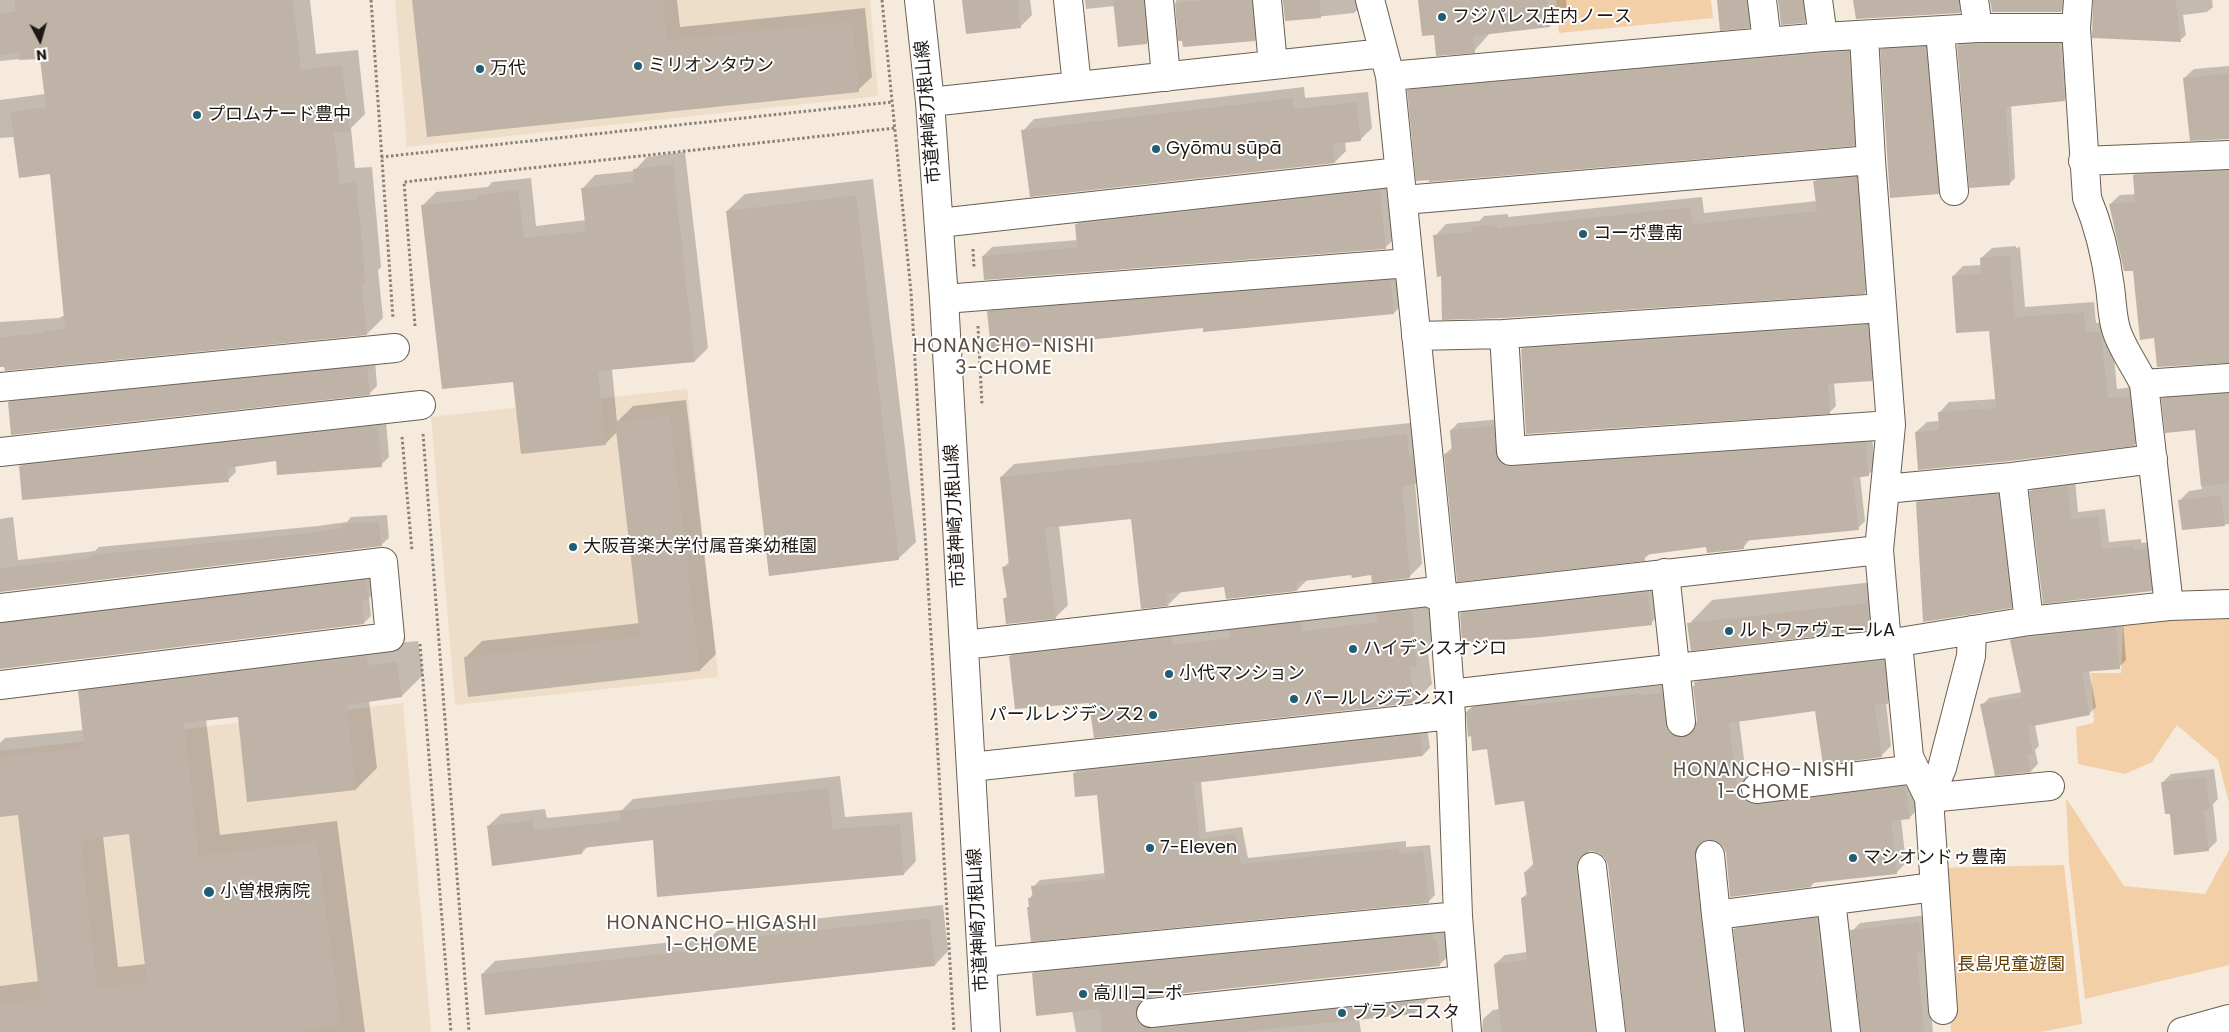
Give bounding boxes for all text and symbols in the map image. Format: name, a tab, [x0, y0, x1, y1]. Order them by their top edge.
place label: フジパレス庄内ノース	[1452, 6, 1632, 28]
marker: フジパレス庄内ノース	[1436, 11, 1448, 23]
north arrow	[15, 15, 65, 65]
street label: 市道神崎刀根山線	[912, 39, 946, 185]
text: N	[35, 44, 48, 65]
place label: ミリオンタウン	[648, 55, 774, 77]
place label: 万代	[490, 58, 526, 80]
marker: ミリオンタウン	[632, 60, 644, 72]
marker: 万代	[474, 63, 486, 75]
place label: プロムナード豊中	[207, 104, 351, 126]
marker: プロムナード豊中	[191, 109, 203, 121]
place label: Gyōmu sūpā	[1166, 138, 1282, 160]
marker: Gyōmu sūpā	[1150, 143, 1162, 155]
place label: コーポ豊南	[1593, 223, 1683, 245]
marker: コーポ豊南	[1577, 228, 1589, 240]
district label: HONANCHO-NISHI 3-CHOME	[911, 336, 1097, 380]
street label: 市道神崎刀根山線	[941, 444, 971, 588]
place label: 大阪音楽大学付属音楽幼稚園	[583, 536, 817, 558]
marker: 大阪音楽大学付属音楽幼稚園	[567, 541, 579, 553]
place label: ルトワァヴェールA	[1739, 620, 1895, 642]
marker: ルトワァヴェールA	[1723, 625, 1735, 637]
place label: ハイデンスオジロ	[1363, 638, 1507, 660]
marker: ハイデンスオジロ	[1347, 643, 1359, 655]
place label: 小代マンション	[1179, 663, 1305, 685]
marker: 小代マンション	[1163, 668, 1175, 680]
place label: パールレジデンス1	[1304, 688, 1454, 710]
marker: パールレジデンス1	[1288, 693, 1300, 705]
place label: パールレジデンス2	[989, 704, 1143, 726]
marker: パールレジデンス2	[1147, 709, 1159, 721]
district label: HONANCHO-NISHI 1-CHOME	[1671, 760, 1857, 804]
place label: 7-Eleven	[1160, 837, 1237, 859]
marker: 7-Eleven	[1144, 842, 1156, 854]
place label: マシオンドゥ豊南	[1863, 847, 2007, 869]
street label: 市道神崎刀根山線	[964, 848, 994, 992]
marker: マシオンドゥ豊南	[1847, 852, 1859, 864]
place label: 小曽根病院	[220, 881, 310, 903]
marker: 小曽根病院	[202, 885, 216, 899]
district label: HONANCHO-HIGASHI 1-CHOME	[604, 913, 820, 957]
park label: 長島児童遊園	[1957, 954, 2065, 976]
place label: 高川コーポ	[1093, 983, 1183, 1005]
marker: 高川コーポ	[1077, 988, 1089, 1000]
place label: ブランコスタ	[1352, 1002, 1460, 1024]
marker: ブランコスタ	[1336, 1007, 1348, 1019]

